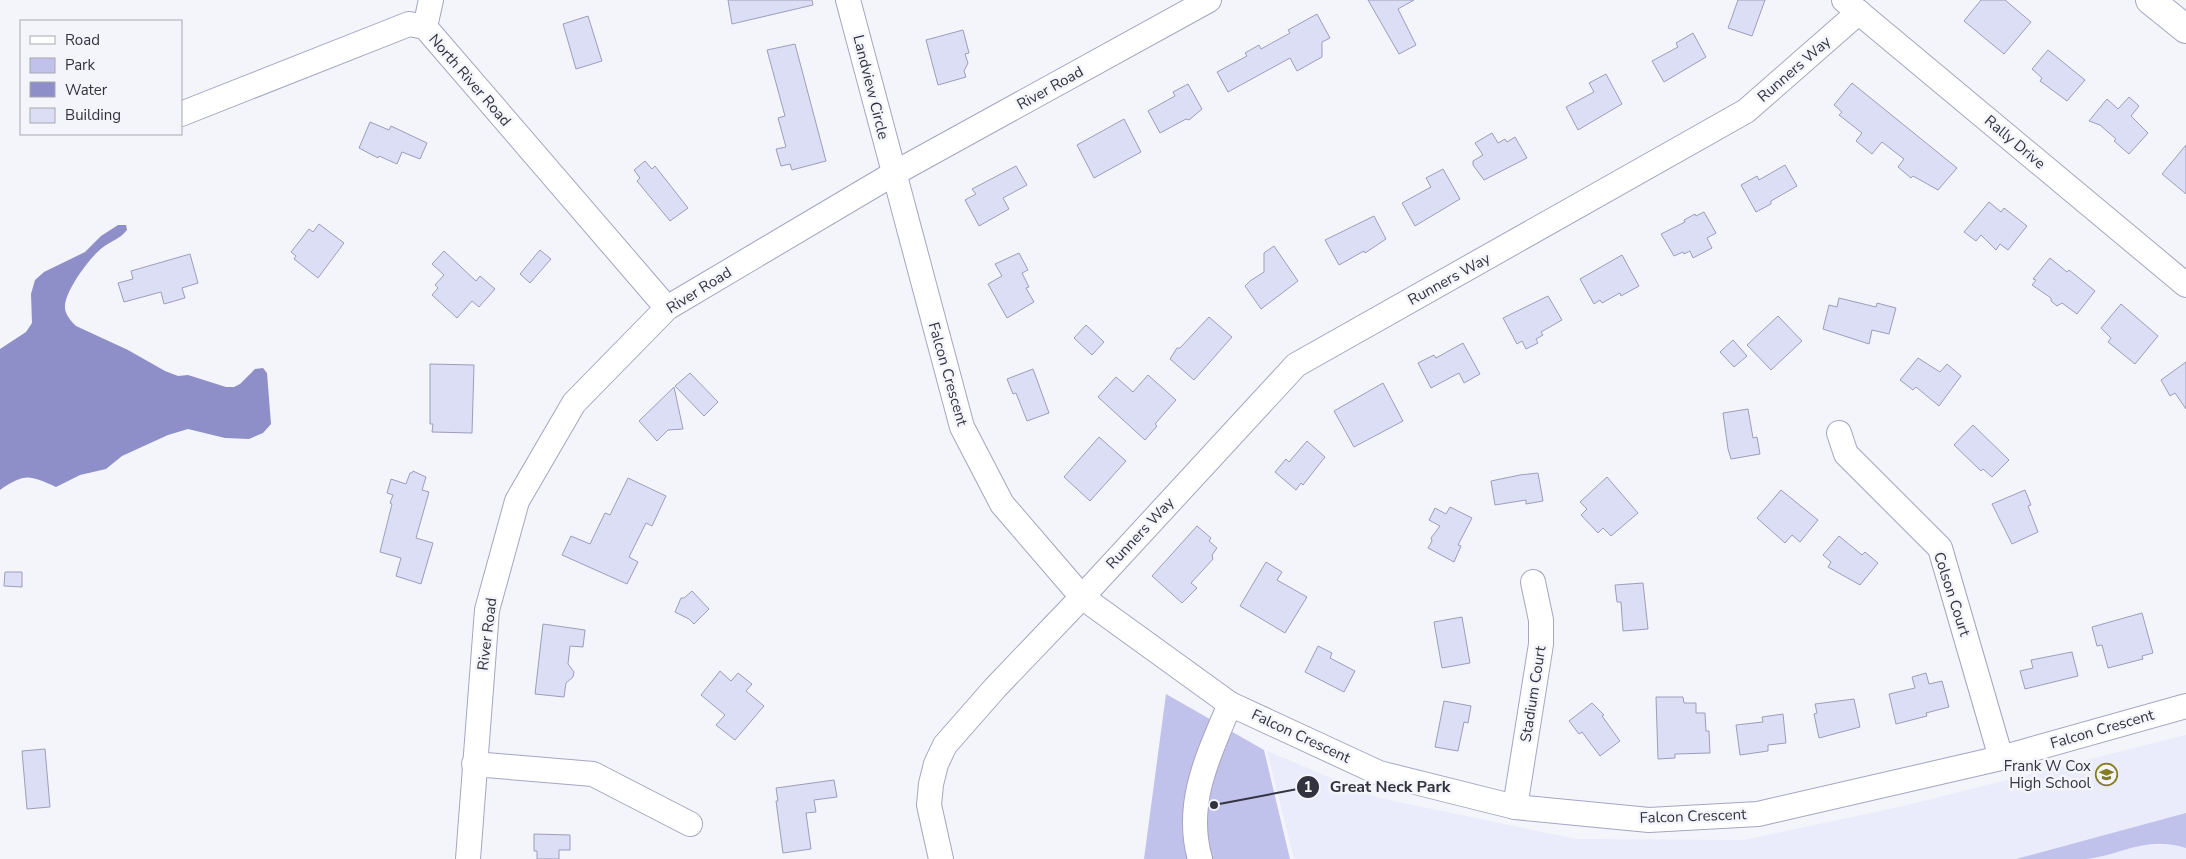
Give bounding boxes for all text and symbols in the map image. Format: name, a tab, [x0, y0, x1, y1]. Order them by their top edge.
legend	[20, 20, 182, 135]
text: Road	[65, 30, 100, 50]
street label: North River Road	[424, 30, 516, 130]
street label: Runners Way	[1753, 31, 1835, 106]
street label: Landview Circle	[848, 33, 894, 141]
text: Park	[65, 55, 95, 75]
street label: River Road	[1013, 62, 1087, 114]
text: Water	[65, 80, 108, 100]
text: Building	[65, 105, 121, 125]
street label: Rally Drive	[1980, 111, 2050, 173]
street label: Runners Way	[1404, 248, 1494, 310]
street label: River Road	[663, 262, 735, 318]
street label: Falcon Crescent	[924, 320, 973, 429]
street label: Runners Way	[1102, 493, 1179, 573]
street label: Colson Court	[1929, 549, 1975, 639]
street label: River Road	[473, 596, 501, 672]
street label: Stadium Court	[1516, 644, 1551, 744]
street label: Falcon Crescent	[1248, 704, 1354, 768]
street label: Falcon Crescent	[2048, 704, 2157, 753]
place label: Frank W Cox High School	[2004, 756, 2092, 793]
school or university icon: Frank W Cox High School	[2095, 763, 2119, 787]
callout: Great Neck Park	[1295, 771, 1461, 802]
text: Great Neck Park	[1330, 776, 1451, 798]
text: 1	[1303, 777, 1313, 797]
street label: Falcon Crescent	[1639, 804, 1747, 828]

